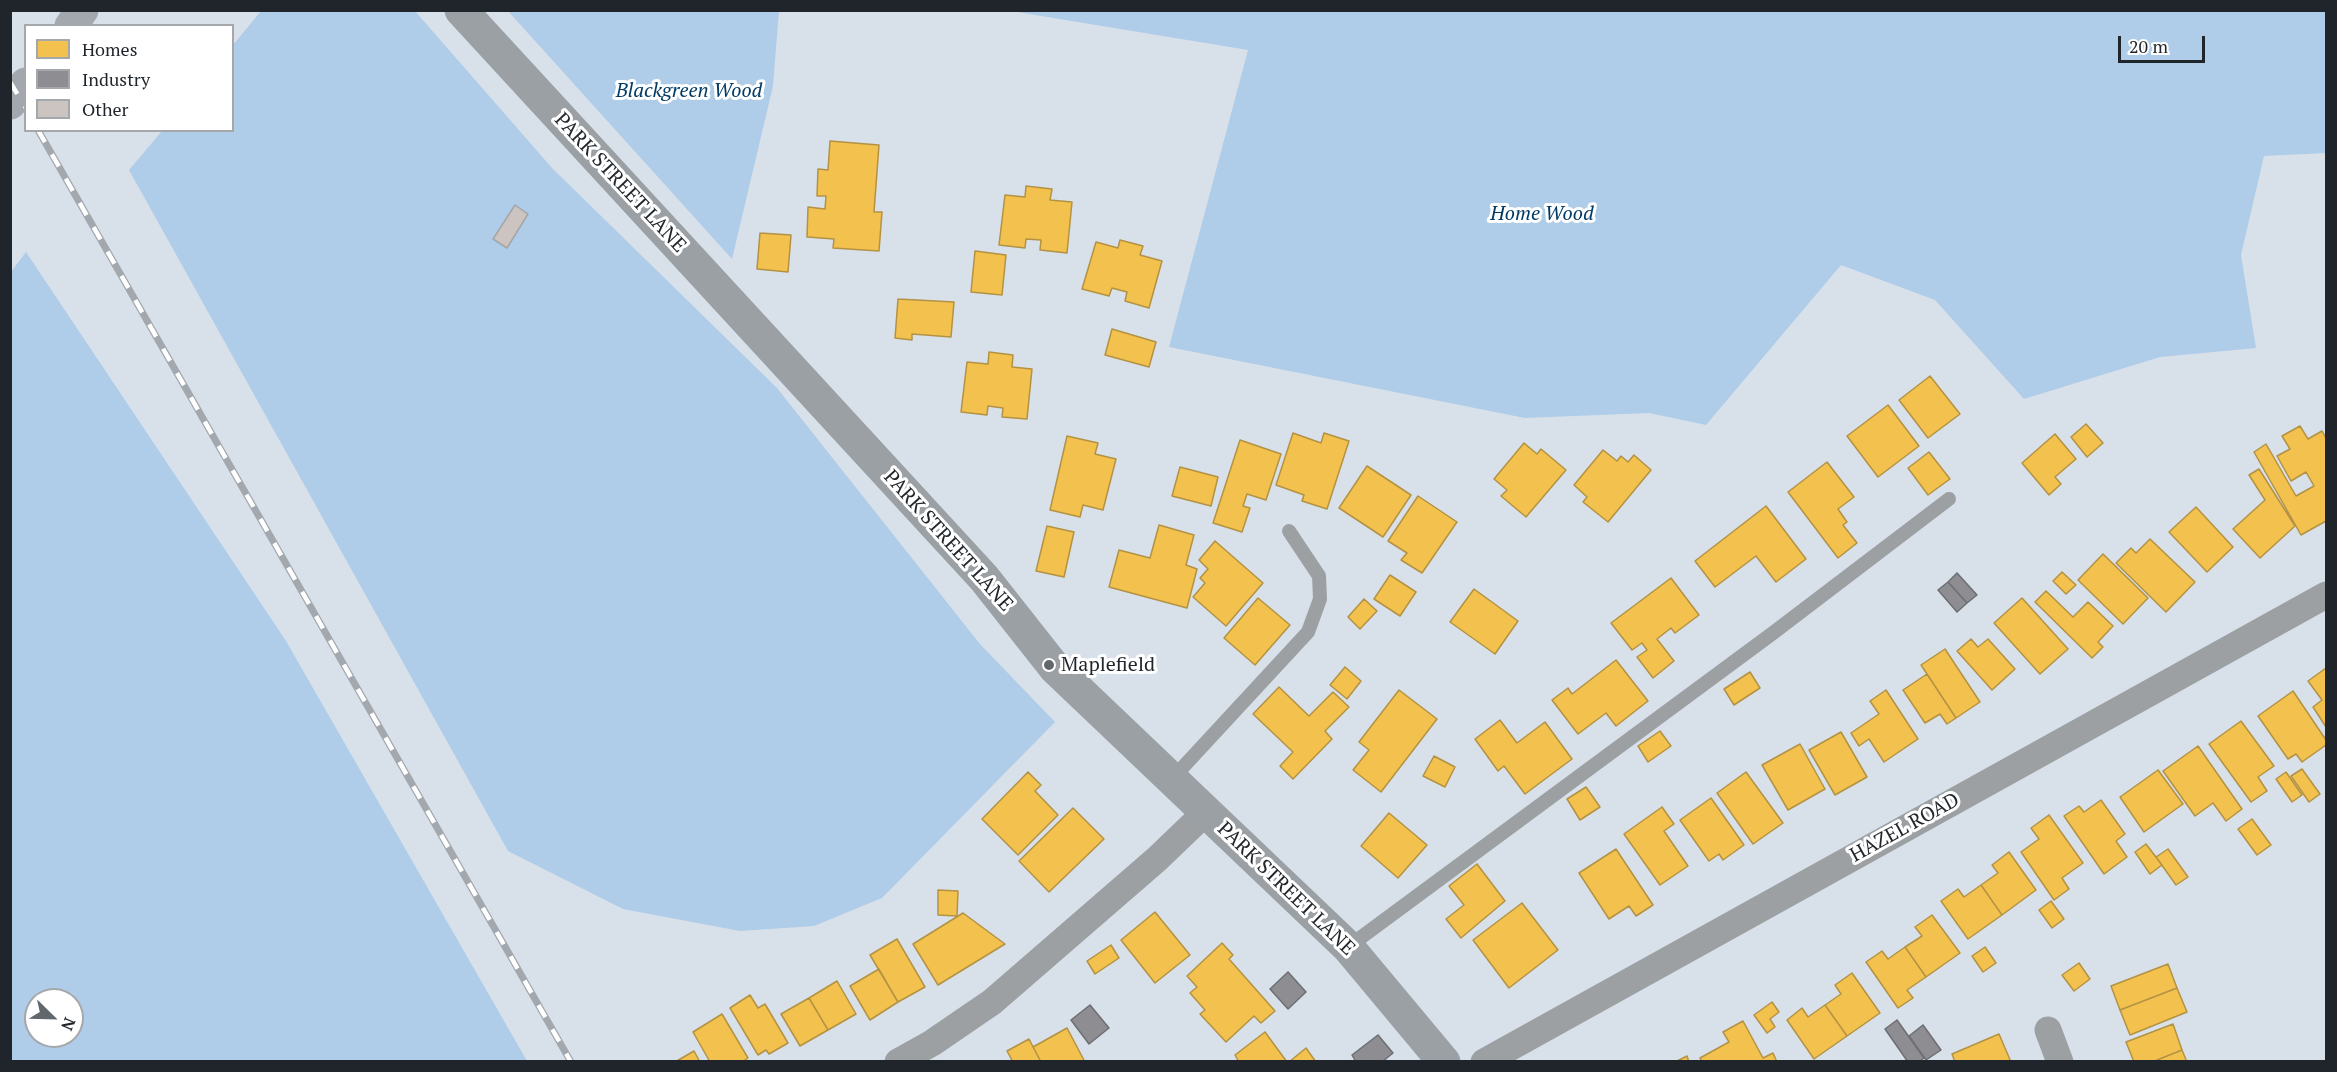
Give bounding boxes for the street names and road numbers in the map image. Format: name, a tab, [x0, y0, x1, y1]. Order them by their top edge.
street label: PARK STREET LANE	[549, 108, 691, 258]
street label: PARK STREET LANE	[878, 465, 1018, 617]
street label: HAZEL ROAD	[1846, 788, 1964, 868]
street label: PARK STREET LANE	[1212, 817, 1360, 961]

